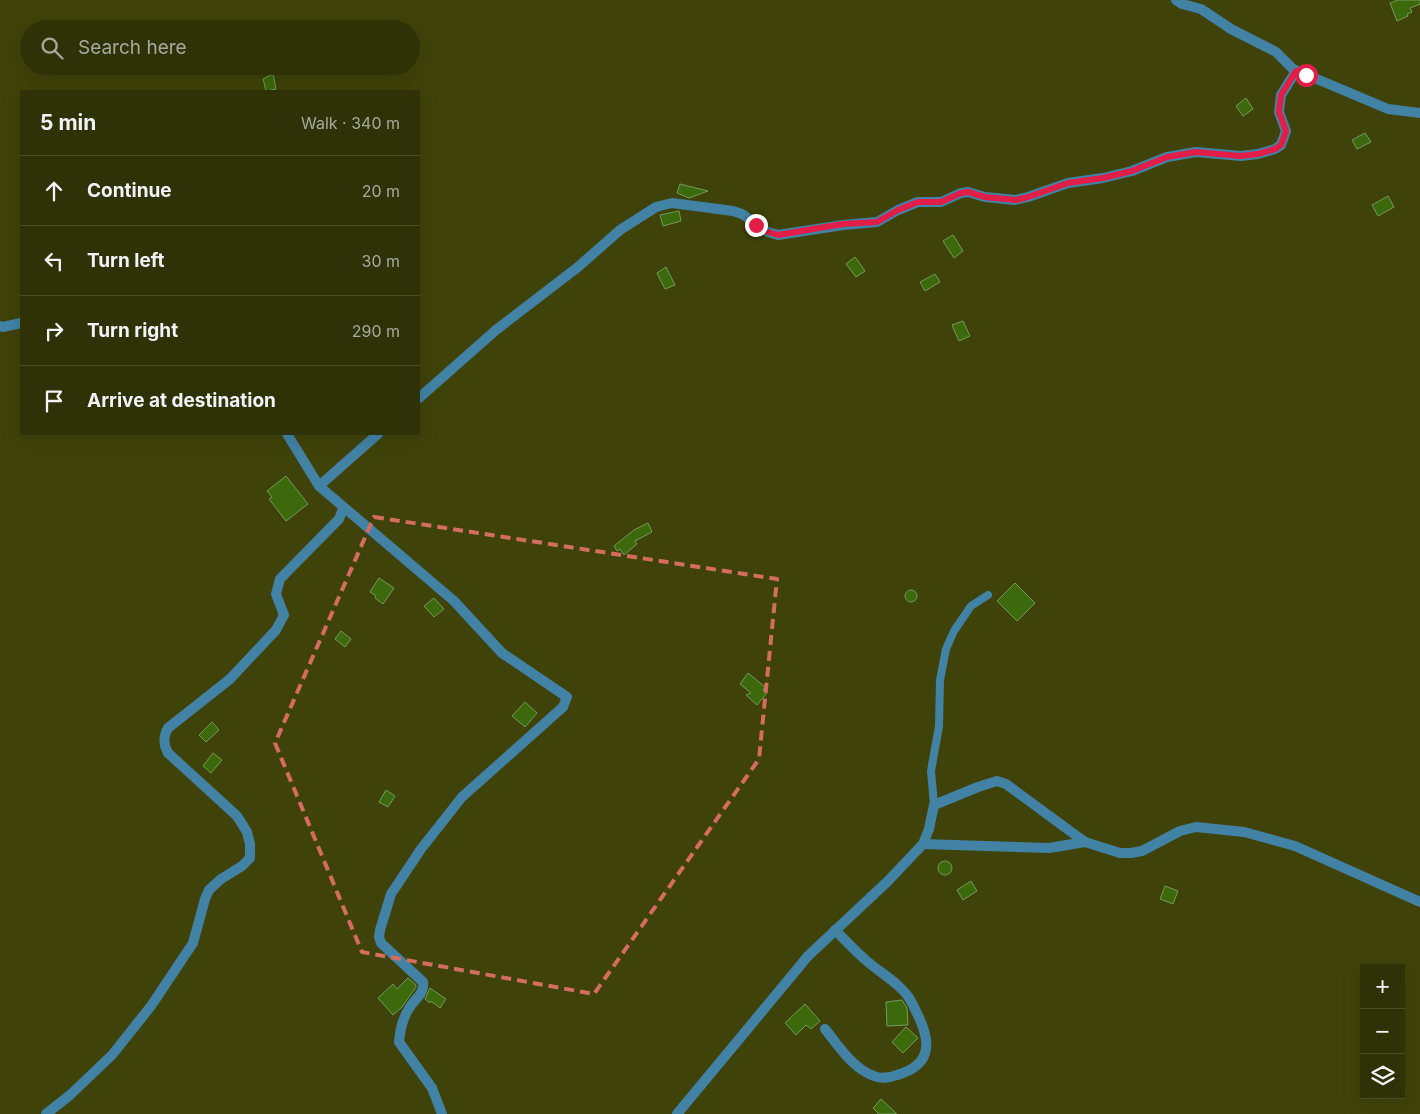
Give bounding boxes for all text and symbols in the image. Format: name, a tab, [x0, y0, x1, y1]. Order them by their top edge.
search box	[20, 20, 420, 75]
icon: search	[38, 34, 66, 62]
text: Search here	[78, 36, 187, 59]
route start	[1295, 64, 1318, 87]
text: 5 min	[40, 110, 96, 135]
text: Walk · 340 m	[301, 113, 400, 133]
icon: ahead	[40, 177, 68, 205]
text: Continue	[87, 179, 172, 202]
text: 20 m	[362, 181, 400, 201]
route end	[745, 214, 768, 237]
icon: left	[40, 247, 68, 275]
text: Turn left	[87, 249, 165, 272]
text: 30 m	[362, 251, 400, 271]
icon: right	[40, 317, 68, 345]
text: Turn right	[87, 319, 178, 342]
text: 290 m	[352, 321, 400, 341]
icon: arrive	[40, 387, 68, 415]
text: Arrive at destination	[87, 389, 276, 412]
map controls	[1360, 964, 1405, 1099]
button: +	[1360, 964, 1405, 1009]
button: −	[1360, 1009, 1405, 1054]
button: layers	[1360, 1054, 1405, 1099]

